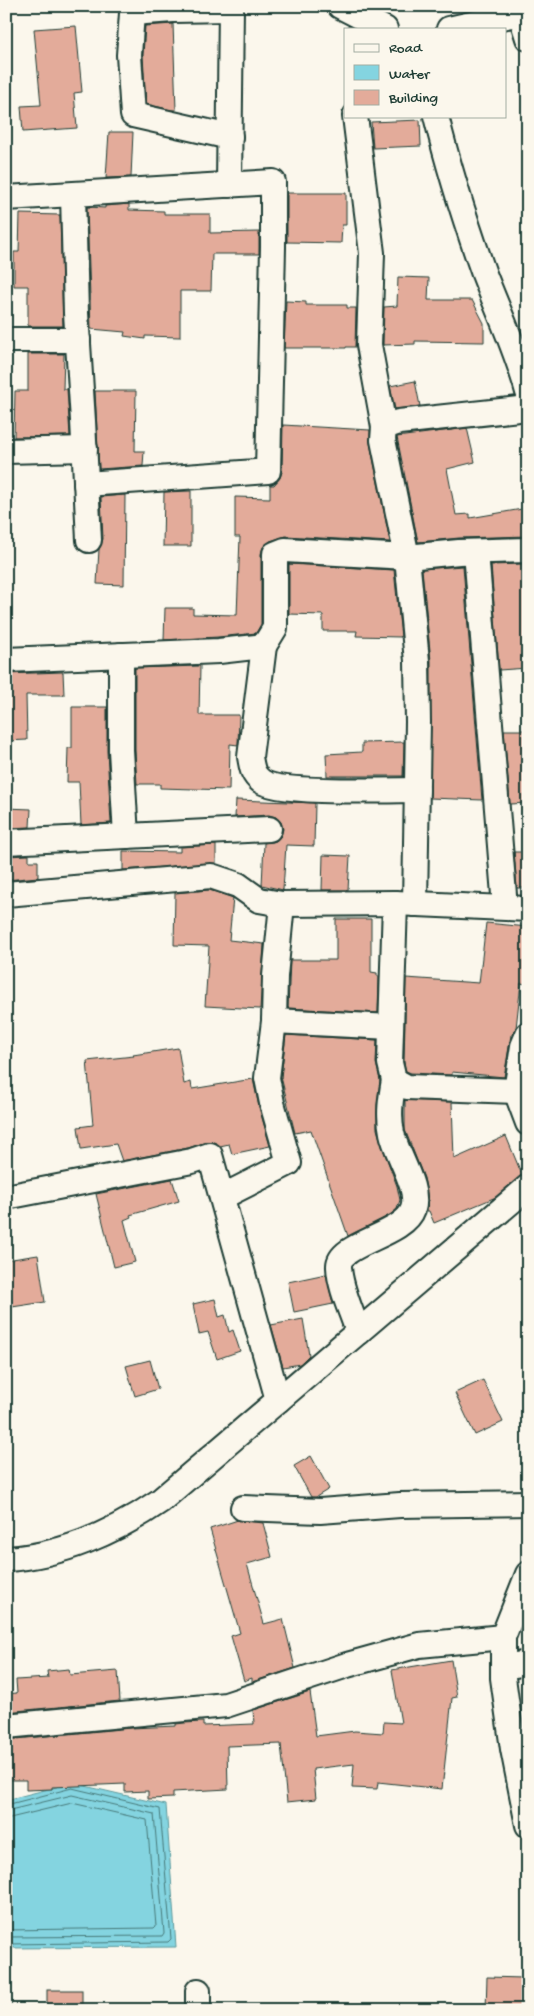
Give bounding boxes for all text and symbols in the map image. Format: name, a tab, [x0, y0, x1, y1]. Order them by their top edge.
legend	[344, 28, 506, 118]
text: Road	[389, 40, 423, 58]
text: Water	[389, 66, 431, 84]
text: Building	[388, 90, 438, 108]

